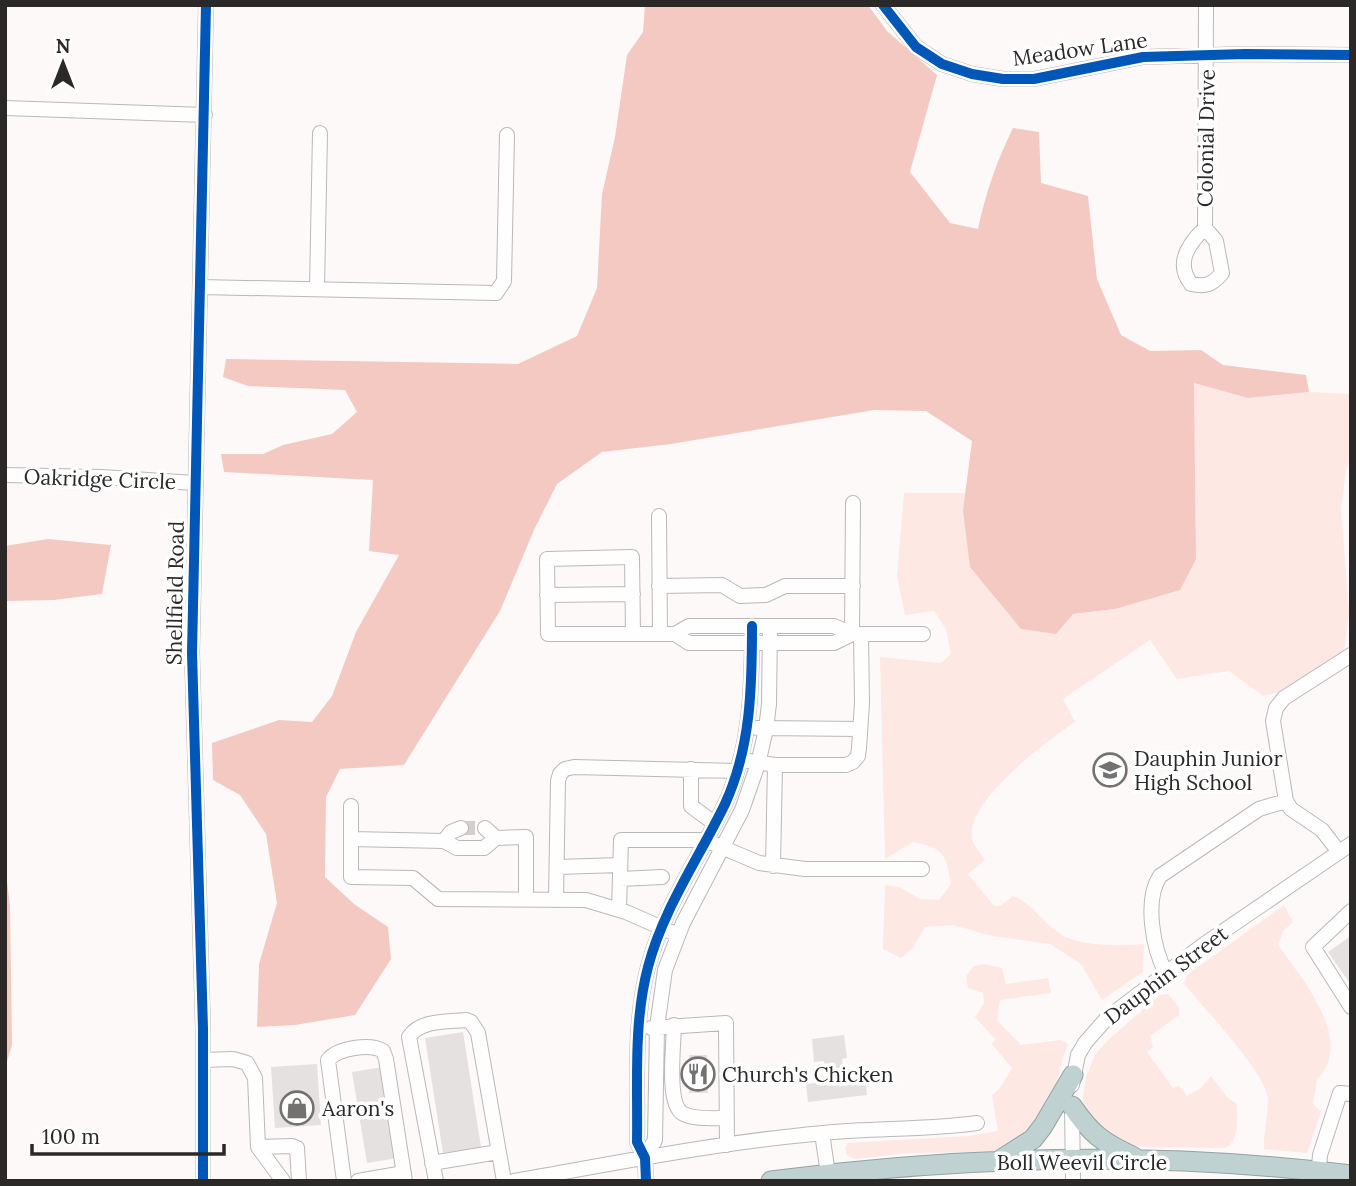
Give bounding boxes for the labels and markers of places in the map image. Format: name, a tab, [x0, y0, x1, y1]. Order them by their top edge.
place label: Dauphin Junior High School	[1134, 745, 1282, 796]
school or university icon: Dauphin Junior High School	[1091, 751, 1129, 789]
restaurant icon: Church's Chicken	[679, 1055, 717, 1093]
place label: Church's Chicken	[722, 1061, 894, 1088]
shop icon: Aaron's	[278, 1089, 316, 1127]
place label: Aaron's	[321, 1095, 394, 1122]

